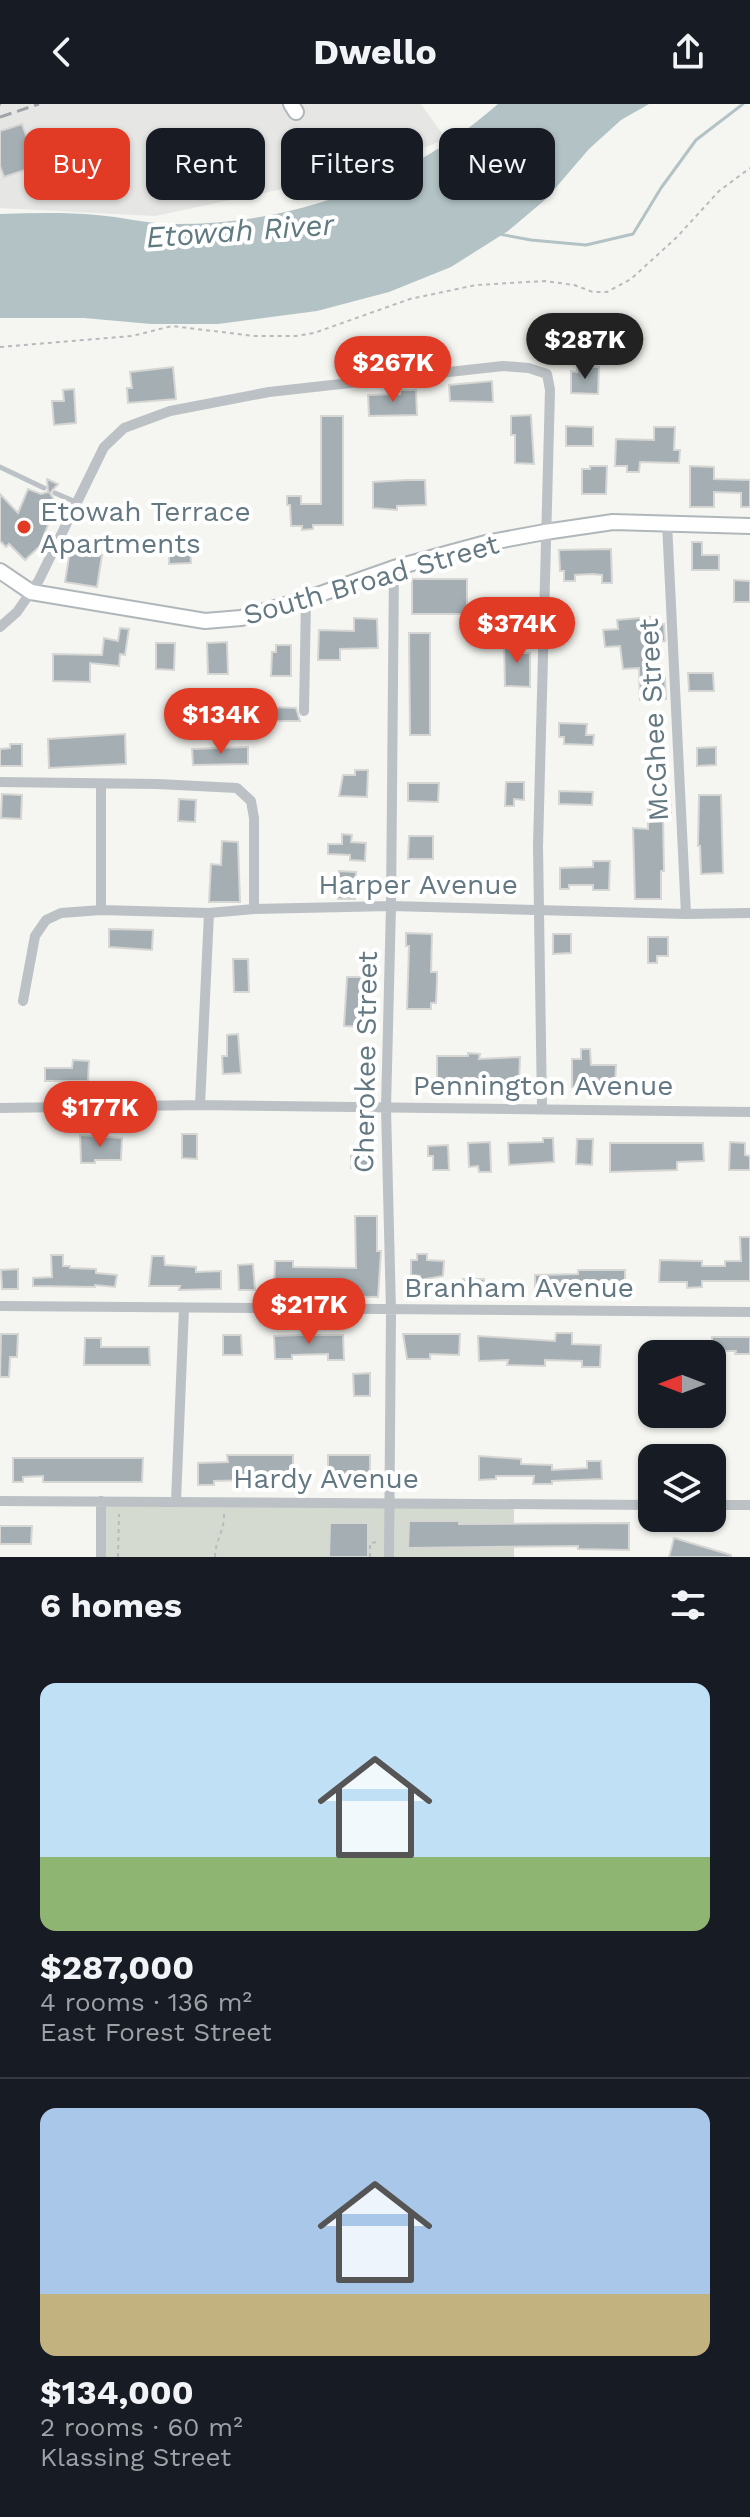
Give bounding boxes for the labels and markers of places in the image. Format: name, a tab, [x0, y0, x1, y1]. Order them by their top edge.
pin: $287K	[529, 313, 641, 381]
pin: $267K	[337, 336, 449, 404]
place label: Etowah Terrace Apartments	[40, 495, 251, 560]
marker: Etowah Terrace Apartments	[15, 518, 33, 536]
pin: $374K	[461, 597, 573, 665]
pin: $134K	[165, 688, 277, 756]
pin: $177K	[44, 1081, 156, 1149]
pin: $217K	[253, 1278, 365, 1346]

